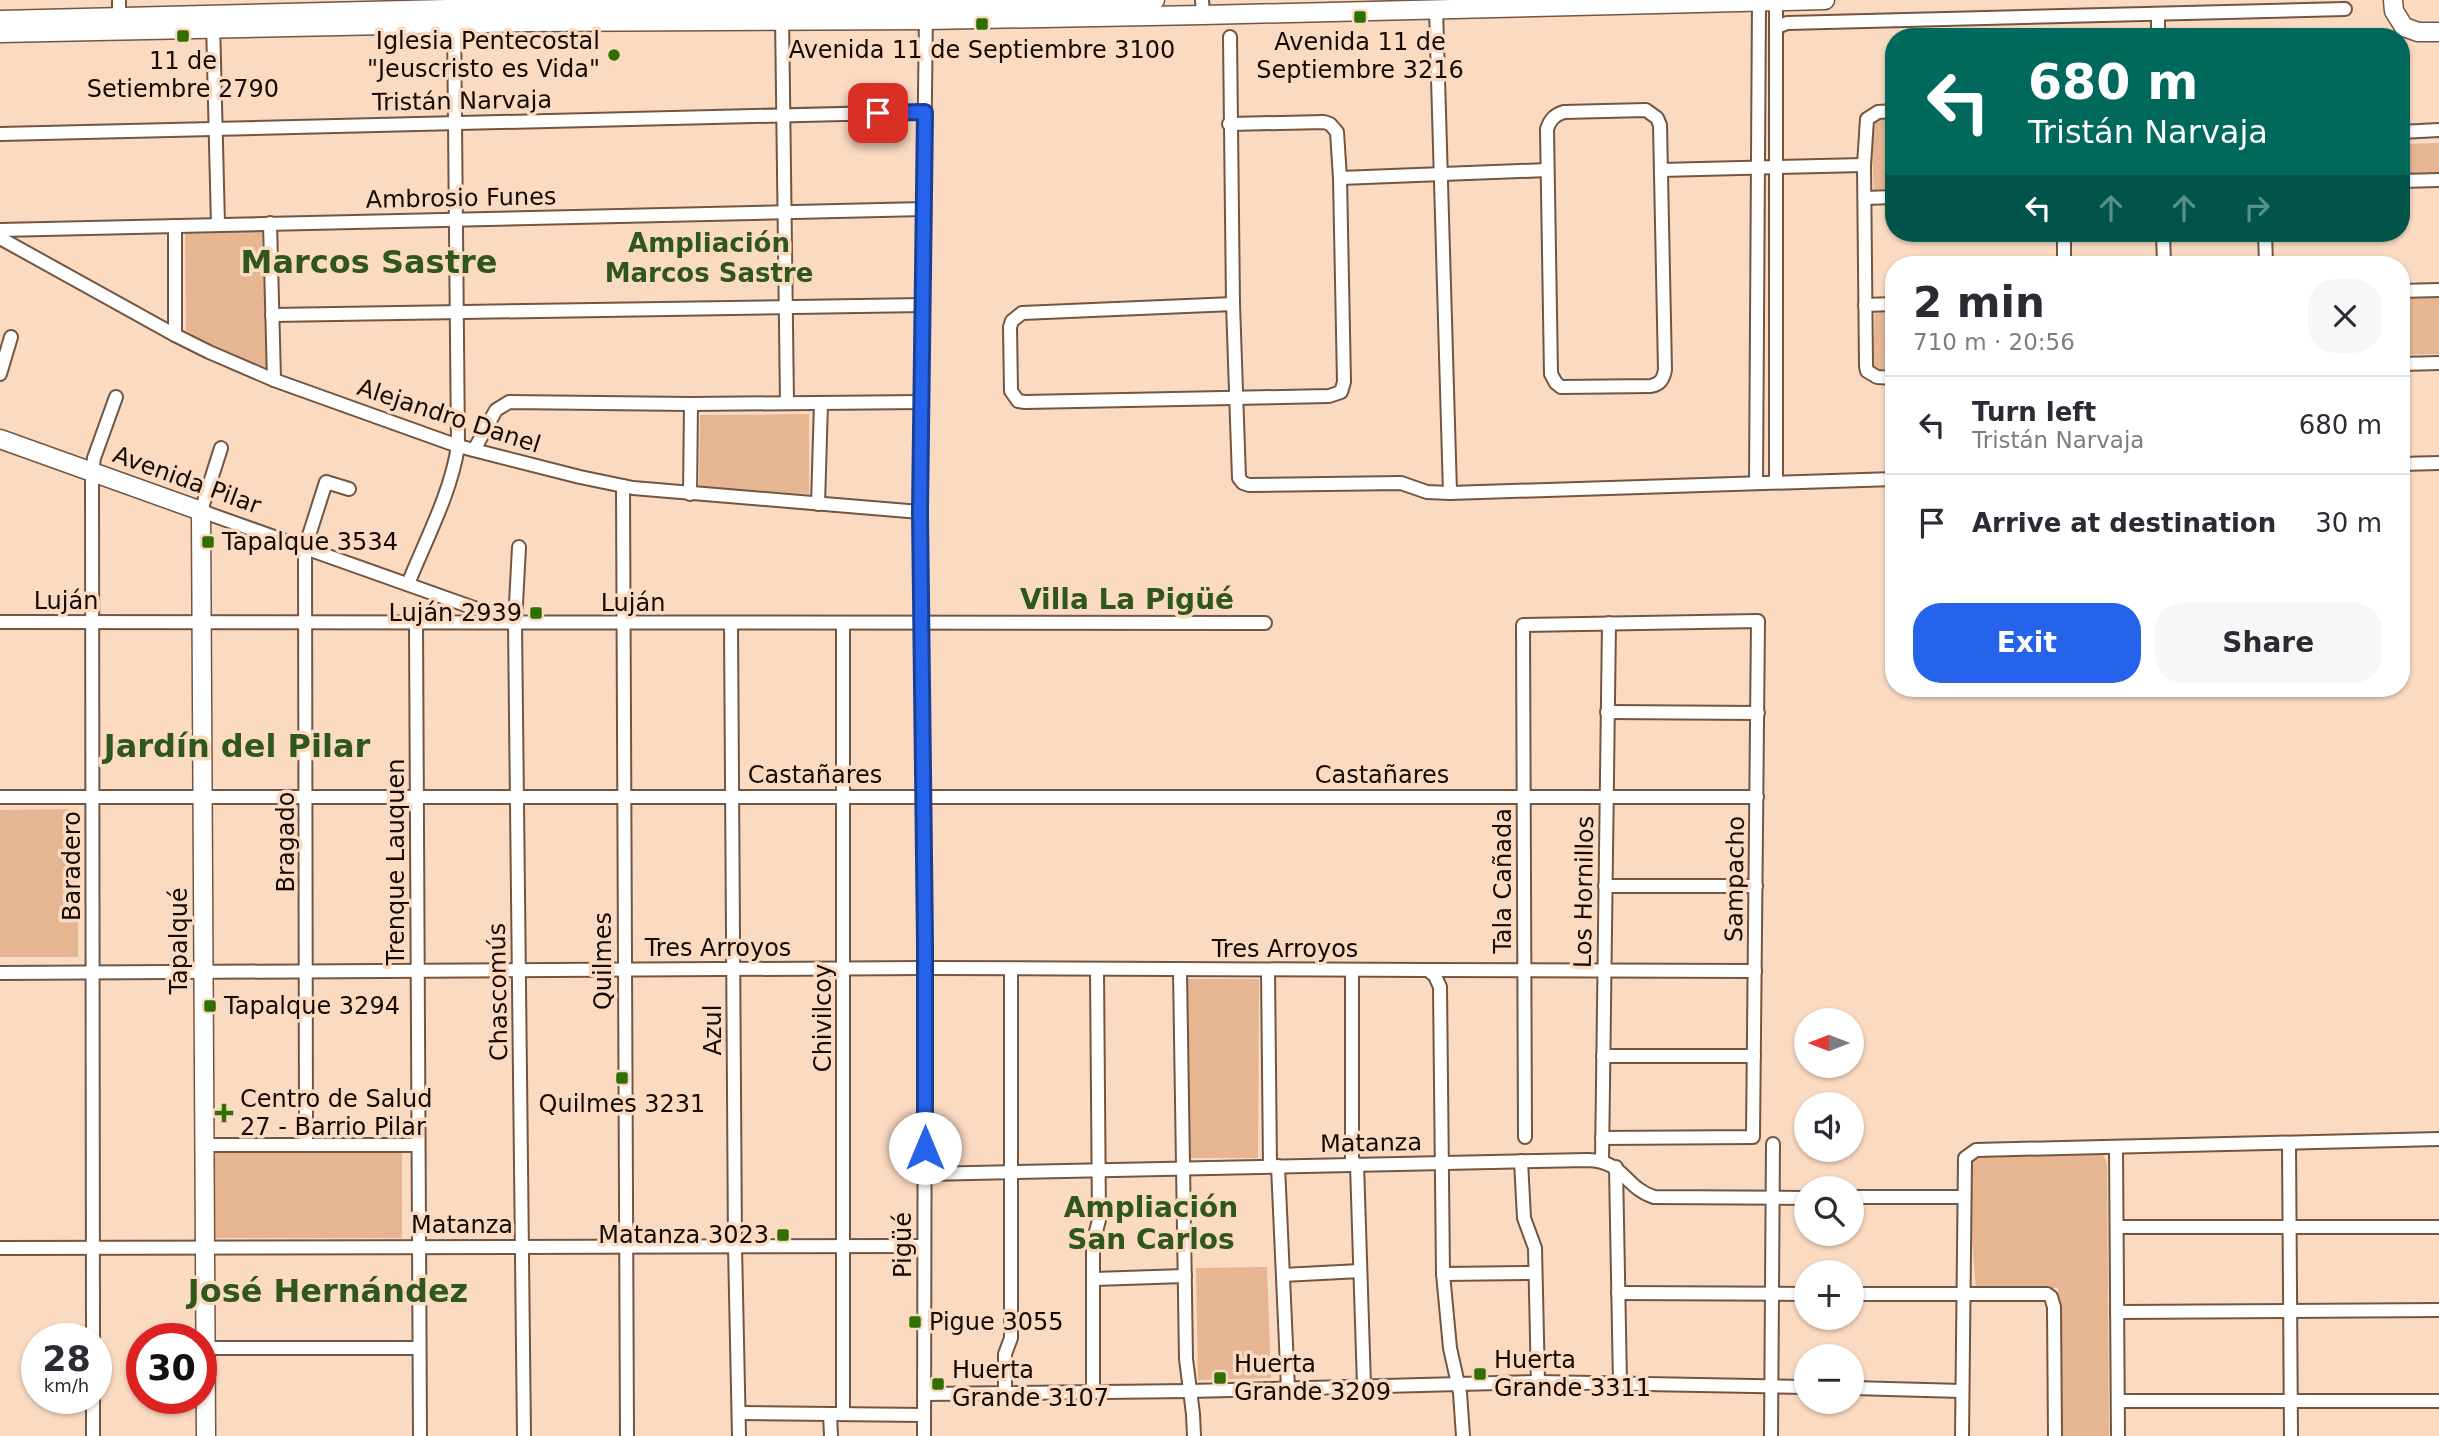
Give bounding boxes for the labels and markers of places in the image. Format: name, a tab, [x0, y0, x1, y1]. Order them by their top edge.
marker: Avenida 11 de Septiembre 3216	[1352, 9, 1368, 25]
marker: Avenida 11 de Septiembre 3100	[974, 16, 990, 32]
place label: Iglesia Pentecostal "Jeuscristo es Vida"	[367, 27, 600, 83]
marker: 11 de Setiembre 2790	[175, 28, 191, 44]
place label: Avenida 11 de Septiembre 3216	[1256, 28, 1464, 84]
place label: Avenida 11 de Septiembre 3100	[789, 36, 1175, 64]
place label: 11 de Setiembre 2790	[87, 47, 279, 103]
marker: Iglesia Pentecostal "Jeuscristo es Vida"	[606, 47, 622, 63]
pin	[848, 83, 908, 143]
place label: Tapalque 3534	[221, 528, 398, 556]
marker: Tapalque 3534	[200, 534, 216, 550]
place label: Luján 2939	[389, 599, 522, 627]
marker: Luján 2939	[528, 605, 544, 621]
place label: Tapalque 3294	[223, 992, 400, 1020]
marker: Tapalque 3294	[202, 998, 218, 1014]
marker: Quilmes 3231	[614, 1070, 630, 1086]
place label: Centro de Salud 27 - Barrio Pilar	[240, 1085, 432, 1141]
place label: Quilmes 3231	[539, 1090, 705, 1118]
marker: Centro de Salud 27 - Barrio Pilar	[214, 1103, 234, 1123]
place label: Matanza 3023	[598, 1221, 769, 1249]
marker: Matanza 3023	[775, 1227, 791, 1243]
place label: Pigue 3055	[929, 1308, 1064, 1336]
marker: Pigue 3055	[907, 1314, 923, 1330]
place label: Huerta Grande 3311	[1494, 1346, 1651, 1402]
place label: Huerta Grande 3209	[1234, 1350, 1391, 1406]
place label: Huerta Grande 3107	[952, 1356, 1109, 1412]
marker: Huerta Grande 3311	[1472, 1366, 1488, 1382]
marker: Huerta Grande 3209	[1212, 1370, 1228, 1386]
marker: Huerta Grande 3107	[930, 1376, 946, 1392]

